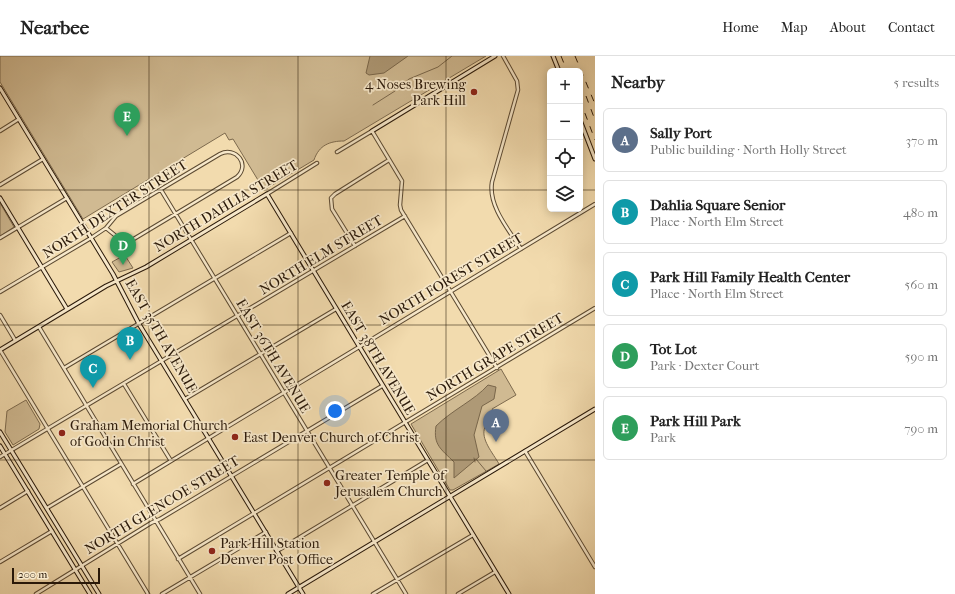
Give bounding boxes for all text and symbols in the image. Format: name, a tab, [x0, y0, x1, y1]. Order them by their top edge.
text: Nearbee	[20, 17, 89, 39]
text: Home	[722, 19, 759, 36]
text: Map	[781, 19, 808, 36]
text: About	[830, 19, 866, 36]
text: Contact	[888, 19, 935, 36]
map controls	[547, 68, 583, 212]
button: +	[547, 68, 583, 104]
text: Nearby	[611, 72, 665, 92]
text: 5 results	[894, 75, 939, 90]
place label: 4 Noses Brewing Park Hill	[365, 76, 467, 109]
marker: 4 Noses Brewing Park Hill	[469, 87, 479, 97]
pin: E	[114, 103, 140, 136]
button: −	[547, 104, 583, 140]
text: Sally Port	[650, 124, 712, 142]
text: A	[621, 133, 629, 148]
text: 370 m	[906, 133, 938, 148]
button: locate	[547, 140, 583, 176]
text: Public building · North Holly Street	[650, 142, 847, 157]
street label: NORTH DEXTER STREET	[40, 156, 190, 262]
street label: NORTH DAHLIA STREET	[151, 156, 301, 256]
button: layers	[547, 176, 583, 212]
text: Dahlia Square Senior	[650, 196, 786, 214]
text: B	[621, 205, 629, 220]
text: 480 m	[903, 205, 938, 220]
street label: NORTH ELM STREET	[256, 211, 386, 299]
text: Place · North Elm Street	[650, 214, 784, 229]
street label: NORTH FOREST STREET	[376, 229, 526, 329]
pin: D	[110, 232, 136, 265]
text: Park Hill Family Health Center	[650, 268, 850, 286]
street label: EAST 35TH AVENUE	[122, 276, 201, 396]
text: C	[621, 277, 629, 292]
text: 560 m	[905, 277, 938, 292]
text: Place · North Elm Street	[650, 286, 784, 301]
street label: EAST 36TH AVENUE	[232, 296, 314, 417]
street label: EAST 38TH AVENUE	[337, 298, 419, 418]
street label: NORTH GRAPE STREET	[423, 309, 567, 405]
pin: B	[117, 327, 143, 360]
text: Tot Lot	[650, 340, 697, 358]
text: D	[620, 349, 630, 364]
text: 590 m	[905, 349, 938, 364]
pin: C	[80, 355, 106, 388]
text: Park · Dexter Court	[650, 358, 759, 373]
your location	[325, 401, 345, 421]
pin: A	[483, 409, 509, 442]
text: Park Hill Park	[650, 412, 741, 430]
place label: Graham Memorial Church of God in Christ	[70, 417, 228, 450]
text: E	[621, 421, 629, 436]
text: 790 m	[904, 421, 938, 436]
marker: Graham Memorial Church of God in Christ	[57, 428, 67, 438]
place label: East Denver Church of Christ	[243, 429, 419, 446]
text: Park	[650, 430, 676, 445]
marker: East Denver Church of Christ	[230, 432, 240, 442]
street label: NORTH GLENCOE STREET	[82, 452, 243, 558]
place label: Greater Temple of Jerusalem Church	[334, 467, 448, 500]
marker: Greater Temple of Jerusalem Church	[322, 478, 332, 488]
place label: Park Hill Station Denver Post Office	[220, 535, 333, 568]
marker: Park Hill Station Denver Post Office	[207, 546, 217, 556]
scale bar	[12, 566, 100, 585]
text: 200 m	[18, 568, 47, 581]

